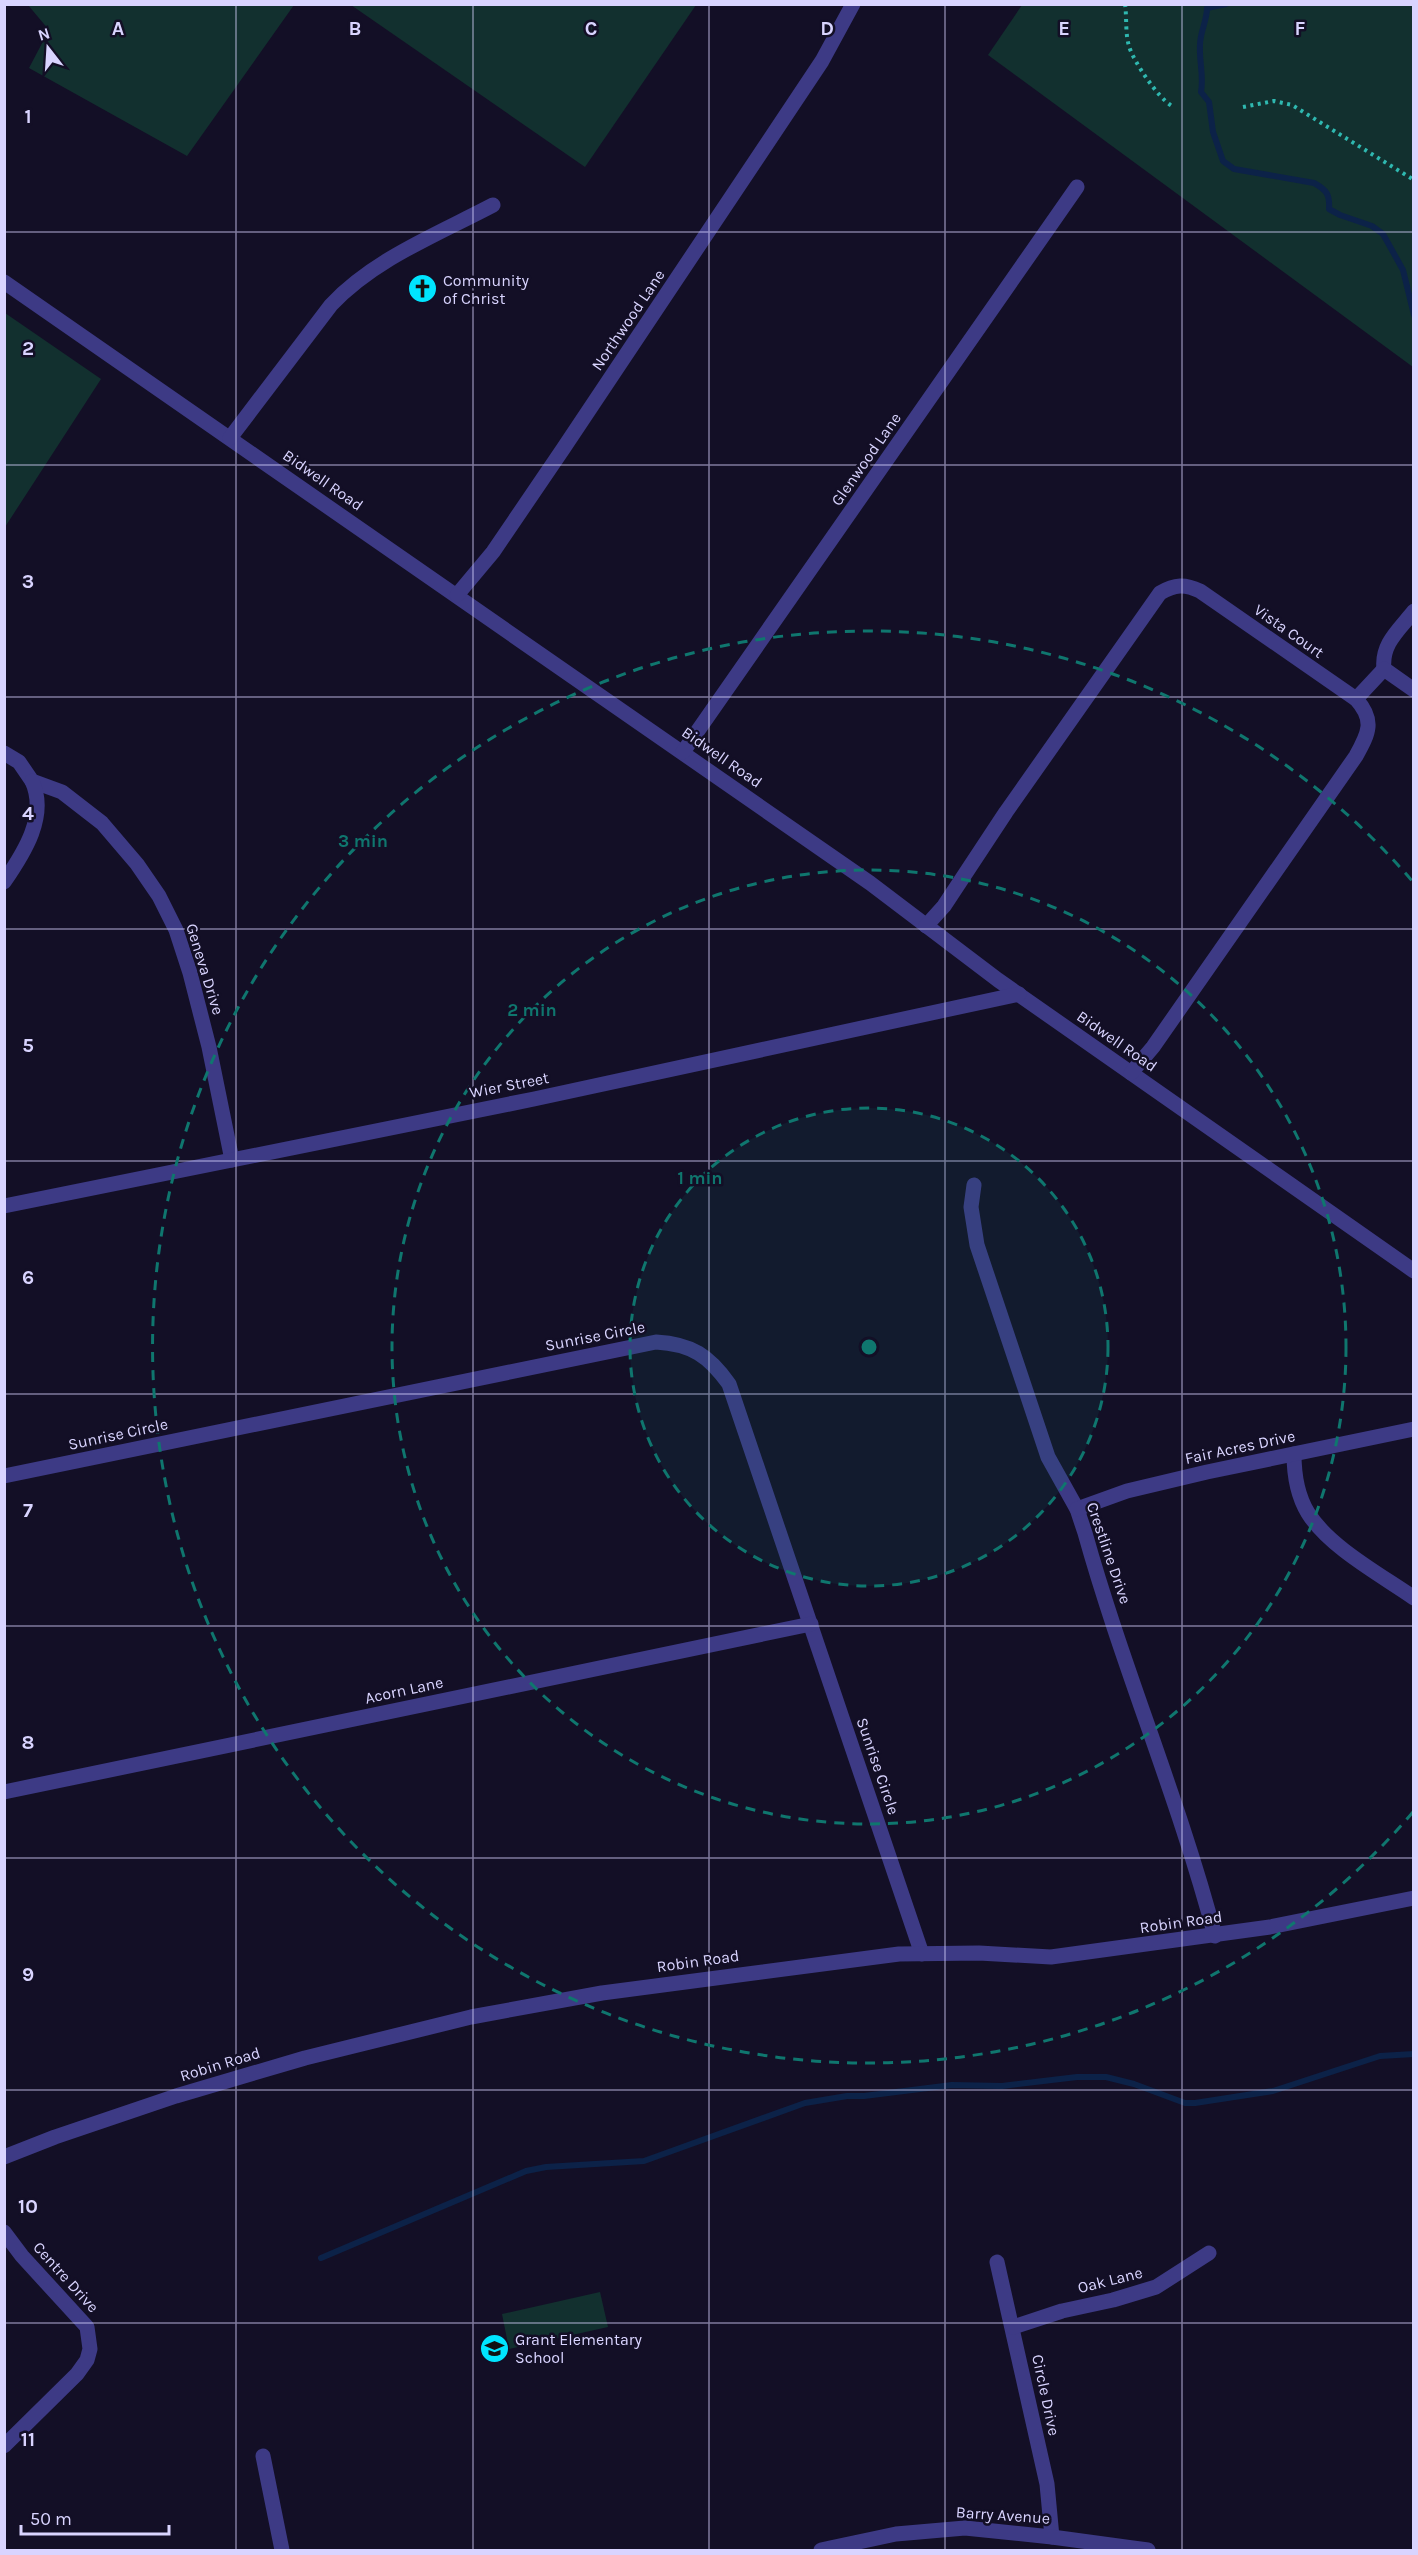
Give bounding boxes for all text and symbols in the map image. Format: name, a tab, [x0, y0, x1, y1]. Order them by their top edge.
text: A	[112, 17, 125, 40]
text: B	[349, 17, 361, 40]
text: C	[585, 17, 597, 40]
text: D	[820, 17, 834, 40]
text: E	[1058, 17, 1070, 40]
text: F	[1295, 17, 1306, 40]
north arrow	[18, 18, 78, 78]
text: N	[35, 23, 52, 45]
text: 1	[24, 105, 32, 128]
street label: Northwood Lane	[587, 266, 669, 374]
place label: Community of Christ	[443, 271, 530, 308]
church icon: Community of Christ	[406, 273, 438, 305]
text: 2	[22, 337, 34, 360]
street label: Glenwood Lane	[827, 409, 905, 509]
street label: Bidwell Road	[279, 445, 367, 515]
text: 3	[22, 570, 34, 593]
street label: Vista Court	[1250, 600, 1328, 662]
street label: Bidwell Road	[678, 722, 766, 792]
text: 4	[22, 802, 34, 825]
text: 3 min	[338, 830, 388, 852]
street label: Geneva Drive	[182, 921, 228, 1017]
text: 2 min	[507, 999, 557, 1021]
street label: Bidwell Road	[1073, 1006, 1161, 1076]
text: 5	[22, 1034, 34, 1057]
street label: Wier Street	[468, 1068, 550, 1102]
text: 1 min	[677, 1167, 723, 1189]
text: 6	[22, 1266, 34, 1289]
street label: Sunrise Circle	[543, 1317, 647, 1355]
centre of rings	[859, 1337, 879, 1357]
street label: Sunrise Circle	[66, 1414, 170, 1454]
street label: Fair Acres Drive	[1183, 1426, 1297, 1468]
text: 7	[23, 1499, 33, 1522]
street label: Crestline Drive	[1083, 1500, 1135, 1606]
street label: Acorn Lane	[363, 1672, 445, 1708]
street label: Sunrise Circle	[853, 1715, 903, 1817]
text: 8	[22, 1731, 34, 1754]
street label: Robin Road	[1139, 1907, 1223, 1937]
street label: Robin Road	[656, 1946, 740, 1976]
text: 9	[22, 1963, 34, 1986]
street label: Robin Road	[177, 2043, 263, 2085]
text: 10	[18, 2195, 38, 2218]
street label: Centre Drive	[29, 2238, 103, 2316]
street label: Oak Lane	[1076, 2263, 1144, 2297]
place label: Grant Elementary School	[515, 2330, 643, 2367]
school or university icon: Grant Elementary School	[478, 2332, 510, 2364]
street label: Circle Drive	[1028, 2353, 1064, 2437]
text: 11	[21, 2428, 35, 2451]
scale bar	[21, 2498, 170, 2536]
street label: Barry Avenue	[955, 2502, 1051, 2528]
text: 50 m	[30, 2508, 72, 2530]

